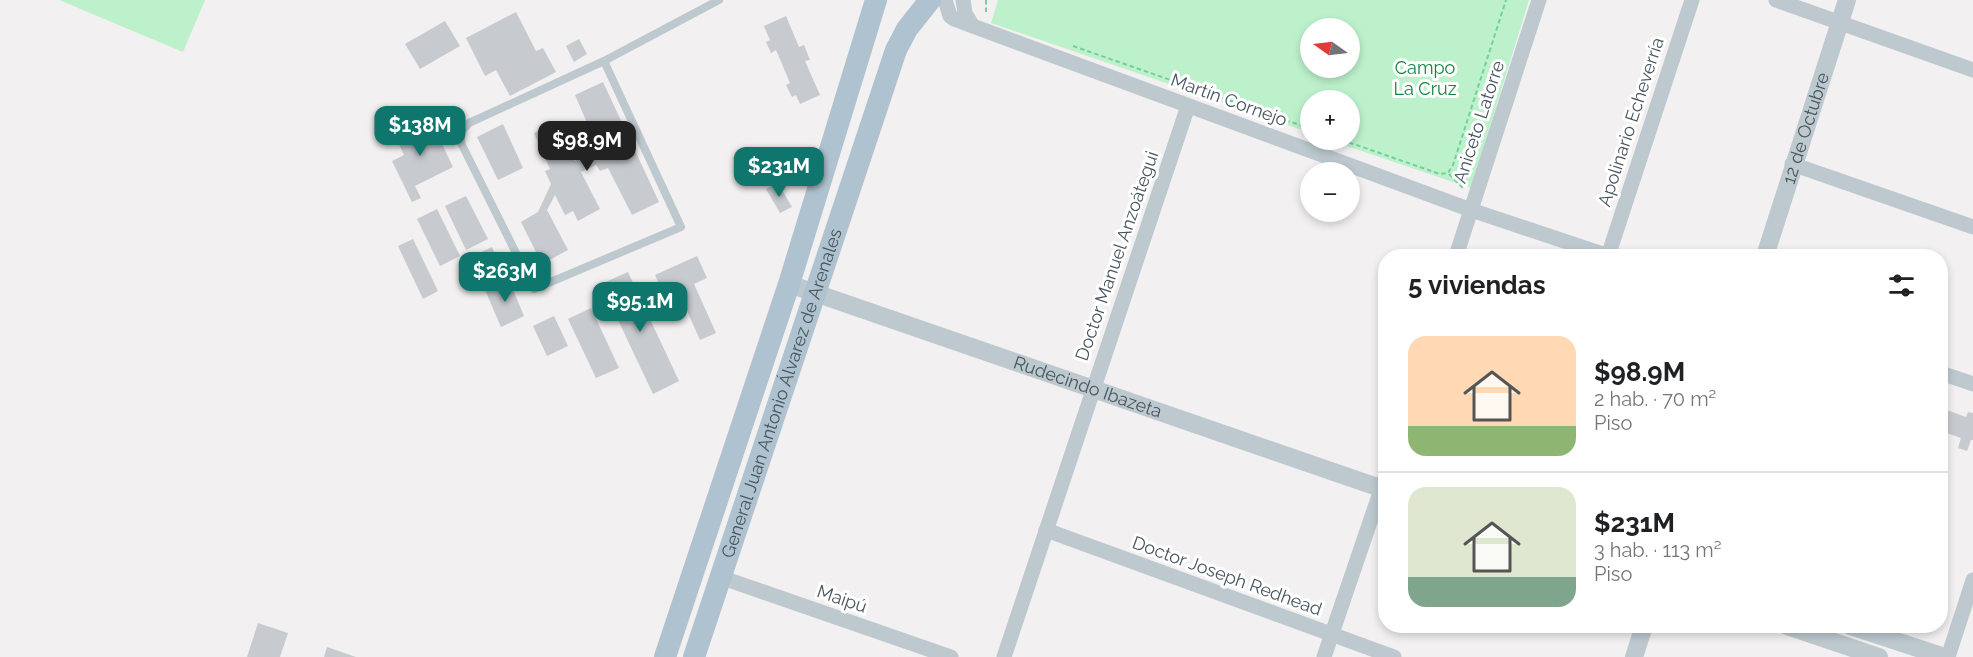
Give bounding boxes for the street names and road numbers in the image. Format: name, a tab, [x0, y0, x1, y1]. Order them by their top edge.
street label: Apolinario Echeverría	[1593, 35, 1668, 209]
street label: Aniceto Latorre	[1449, 57, 1508, 186]
street label: Martín Cornejo	[1168, 69, 1290, 130]
street label: 12 de Octubre	[1778, 69, 1833, 187]
street label: Doctor Manuel Anzoátegui	[1071, 148, 1162, 363]
street label: General Juan Antonio Álvarez de Arenales	[717, 225, 846, 561]
street label: Rudecindo Ibazeta	[1011, 351, 1165, 422]
street label: Doctor Joseph Redhead	[1130, 531, 1325, 620]
street label: Maipú	[815, 580, 870, 617]

